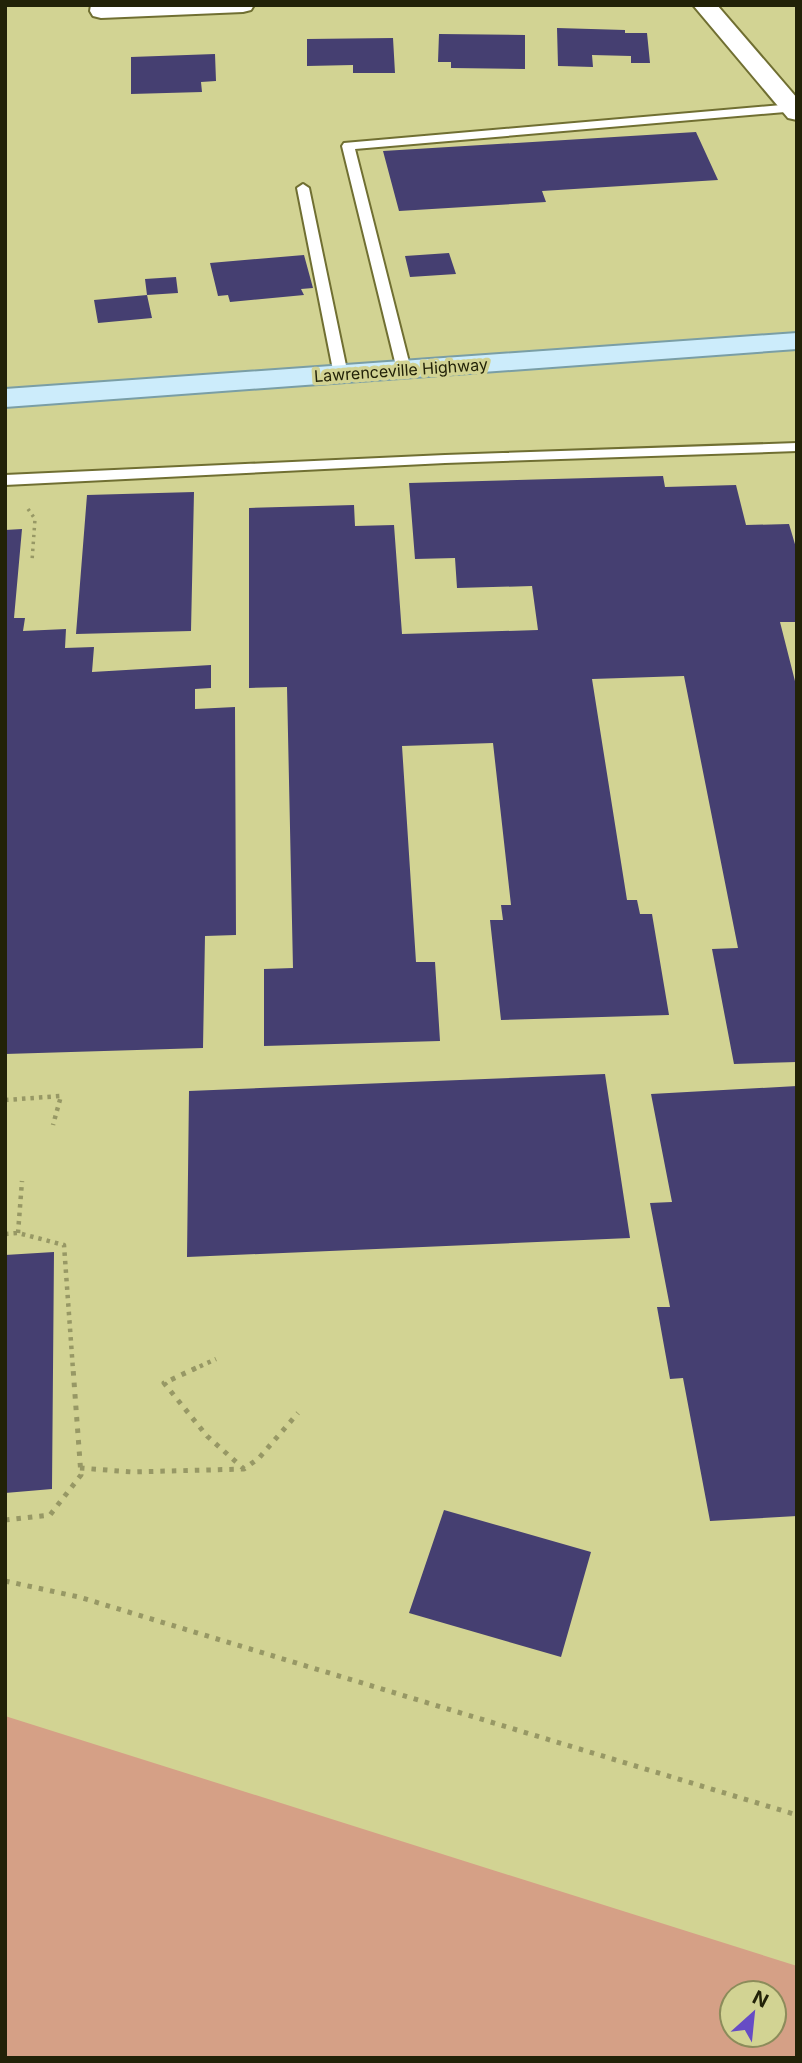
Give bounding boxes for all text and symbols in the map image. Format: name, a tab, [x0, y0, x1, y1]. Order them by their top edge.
street label: Lawrenceville Highway	[313, 354, 489, 386]
north arrow	[718, 1979, 788, 2049]
text: N	[749, 1986, 772, 2013]

